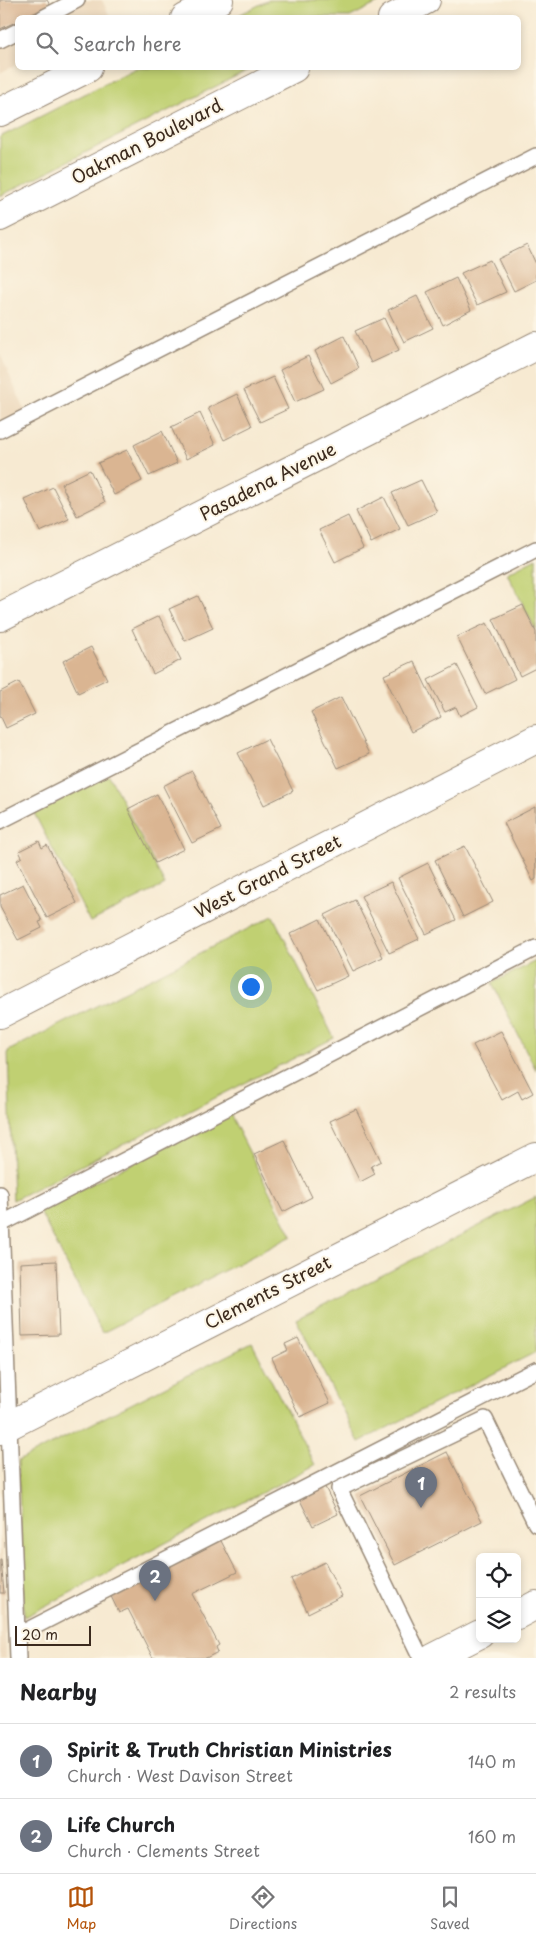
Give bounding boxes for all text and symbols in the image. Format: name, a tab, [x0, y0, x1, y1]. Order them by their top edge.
search box	[15, 15, 521, 70]
icon: search	[33, 29, 61, 57]
text: Search here	[73, 29, 182, 57]
street label: Oakman Boulevard	[66, 91, 227, 190]
street label: Pasadena Avenue	[194, 435, 340, 527]
street label: West Grand Street	[189, 827, 346, 924]
your location	[238, 974, 264, 1000]
street label: Clements Street	[199, 1248, 335, 1335]
pin: 1	[405, 1467, 437, 1508]
map controls	[476, 1553, 521, 1643]
button: locate	[476, 1553, 521, 1598]
pin: 2	[139, 1560, 171, 1601]
button: layers	[476, 1598, 521, 1643]
scale bar	[15, 1623, 91, 1646]
text: 20 m	[22, 1624, 58, 1645]
text: Nearby	[20, 1675, 97, 1707]
text: 2 results	[449, 1679, 516, 1703]
text: Spirit & Truth Christian Ministries	[67, 1735, 392, 1763]
text: 1	[32, 1749, 40, 1773]
text: 140 m	[468, 1749, 516, 1773]
text: Church · West Davison Street	[67, 1763, 293, 1787]
text: Life Church	[67, 1810, 175, 1838]
text: 2	[30, 1824, 42, 1848]
text: 160 m	[468, 1824, 516, 1848]
text: Church · Clements Street	[67, 1838, 260, 1862]
tab: Map	[66, 1883, 96, 1934]
tab: Directions	[229, 1883, 297, 1934]
tab: Saved	[430, 1883, 470, 1934]

